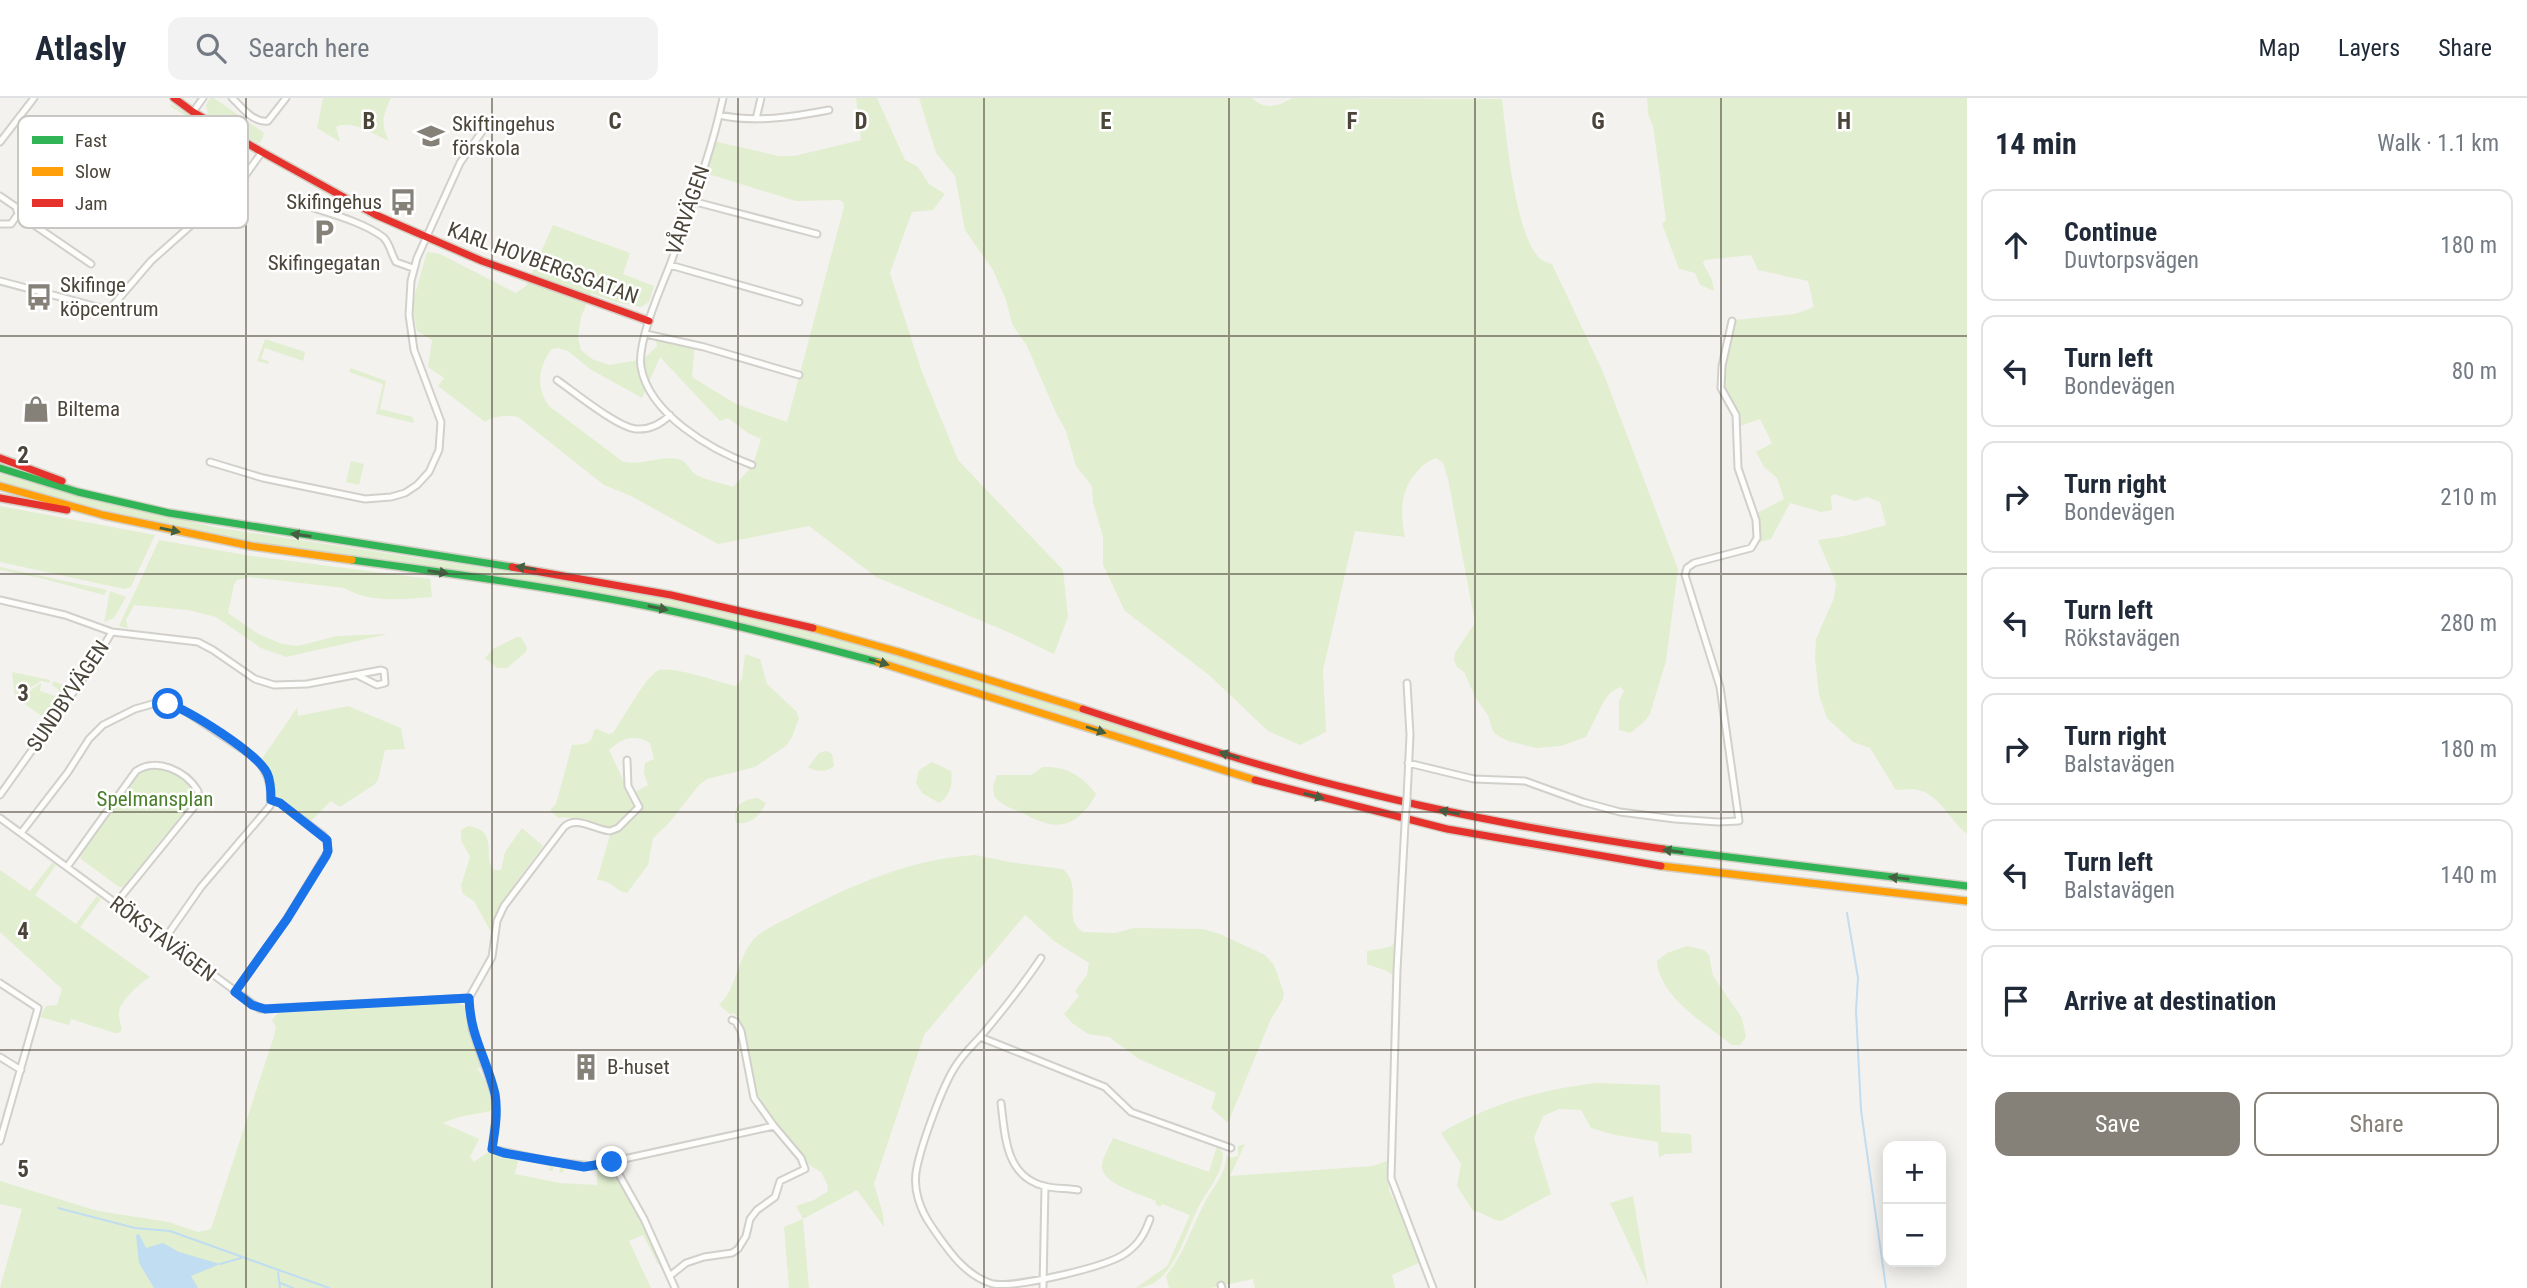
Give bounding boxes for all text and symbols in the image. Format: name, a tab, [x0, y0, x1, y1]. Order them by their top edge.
search box	[168, 17, 658, 80]
text: Atlasly	[35, 29, 126, 68]
icon: search	[192, 29, 230, 67]
text: Search here	[248, 33, 369, 63]
text: Map	[2259, 34, 2300, 62]
text: Layers	[2338, 34, 2400, 62]
text: Share	[2438, 34, 2492, 62]
text: B	[363, 108, 375, 135]
text: C	[608, 108, 622, 135]
text: D	[855, 108, 868, 135]
text: E	[1100, 108, 1112, 135]
text: F	[1347, 108, 1358, 135]
text: G	[1591, 108, 1605, 135]
text: H	[1837, 108, 1851, 135]
place label: Skiftingehus förskola	[452, 112, 555, 160]
legend	[18, 116, 248, 228]
school or university icon: Skiftingehus förskola	[416, 121, 446, 151]
text: 14 min	[1995, 126, 2077, 161]
text: Fast	[75, 129, 107, 152]
text: Walk · 1.1 km	[2377, 130, 2499, 157]
text: Slow	[75, 160, 111, 183]
street label: VÅRVÄGEN	[662, 162, 714, 258]
bus stop icon: Skifingehus	[388, 187, 418, 217]
place label: Skifingehus	[286, 190, 382, 214]
text: Jam	[75, 192, 108, 215]
parking icon: Skifingegatan	[309, 217, 339, 247]
street label: KARL HOVBERGSGATAN	[444, 217, 642, 309]
text: Continue	[2064, 217, 2157, 247]
icon: ahead	[1997, 226, 2035, 264]
text: 180 m	[2440, 232, 2497, 259]
text: Duvtorpsvägen	[2064, 247, 2199, 274]
place label: Skifingegatan	[268, 251, 380, 275]
place label: Skifinge köpcentrum	[60, 273, 159, 321]
bus stop icon: Skifinge köpcentrum	[24, 282, 54, 312]
text: Turn left	[2064, 343, 2153, 373]
icon: left	[1997, 352, 2035, 390]
text: 80 m	[2452, 358, 2497, 385]
text: Bondevägen	[2064, 373, 2175, 400]
shop icon: Biltema	[21, 394, 51, 424]
place label: Biltema	[57, 397, 120, 421]
text: 2	[17, 442, 29, 469]
text: Turn right	[2064, 469, 2166, 499]
icon: right	[1997, 478, 2035, 516]
text: 210 m	[2440, 484, 2497, 511]
text: Bondevägen	[2064, 499, 2175, 526]
one-way arrow	[159, 524, 181, 535]
one-way arrow	[290, 530, 312, 541]
one-way arrow	[515, 562, 537, 573]
one-way arrow	[427, 566, 449, 577]
text: Turn left	[2064, 595, 2153, 625]
one-way arrow	[647, 603, 669, 614]
icon: left	[1997, 604, 2035, 642]
text: 280 m	[2440, 610, 2497, 637]
text: Rökstavägen	[2064, 625, 2180, 652]
street label: SUNDBYVÄGEN	[22, 636, 114, 756]
one-way arrow	[869, 657, 890, 667]
text: 3	[17, 680, 29, 707]
route start	[152, 688, 183, 719]
text: Turn right	[2064, 721, 2166, 751]
one-way arrow	[1086, 725, 1107, 736]
icon: right	[1997, 730, 2035, 768]
text: 180 m	[2440, 736, 2497, 763]
one-way arrow	[1218, 750, 1239, 760]
text: Balstavägen	[2064, 751, 2175, 778]
park label: Spelmansplan	[97, 787, 213, 811]
one-way arrow	[1303, 791, 1324, 801]
one-way arrow	[1438, 807, 1460, 818]
one-way arrow	[1662, 846, 1684, 857]
text: Turn left	[2064, 847, 2153, 877]
icon: left	[1997, 856, 2035, 894]
text: 140 m	[2440, 862, 2497, 889]
one-way arrow	[1888, 872, 1910, 883]
text: Balstavägen	[2064, 877, 2175, 904]
street label: RÖKSTAVÄGEN	[105, 891, 221, 987]
text: 4	[17, 918, 29, 945]
icon: arrive	[1997, 982, 2035, 1020]
text: Arrive at destination	[2064, 986, 2276, 1016]
building icon: B-huset	[571, 1052, 601, 1082]
place label: B-huset	[607, 1055, 670, 1079]
button: Save	[1995, 1092, 2240, 1156]
button: Share	[2254, 1092, 2499, 1156]
map controls	[1883, 1141, 1946, 1267]
button: +	[1883, 1141, 1946, 1204]
route end	[596, 1146, 627, 1177]
text: 5	[17, 1156, 29, 1183]
button: −	[1883, 1204, 1946, 1267]

